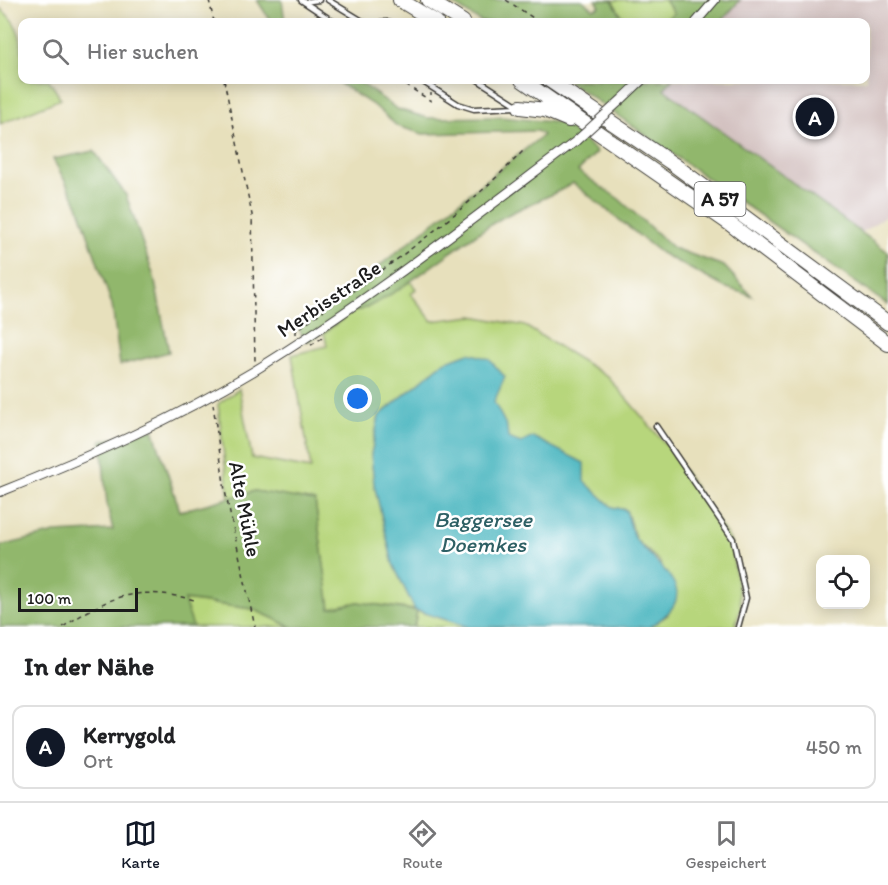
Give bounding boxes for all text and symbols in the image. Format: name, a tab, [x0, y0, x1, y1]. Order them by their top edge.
search box	[18, 18, 870, 84]
icon: search	[39, 35, 72, 68]
text: Hier suchen	[87, 38, 198, 65]
pin: A	[796, 94, 834, 140]
road number: A 57	[694, 182, 746, 216]
street label: Merbisstraße	[272, 255, 385, 342]
your location	[343, 384, 372, 413]
street label: Alte Mühle	[224, 459, 267, 559]
water label: Baggersee Doemkes	[434, 506, 534, 558]
map controls	[816, 555, 870, 609]
button: locate	[816, 555, 870, 609]
scale bar	[18, 585, 138, 612]
text: 100 m	[27, 589, 71, 608]
text: In der Nähe	[24, 650, 154, 682]
text: Kerrygold	[83, 722, 176, 749]
text: A	[39, 735, 52, 759]
text: 450 m	[806, 735, 862, 759]
text: Ort	[83, 749, 113, 773]
tab: Karte	[121, 817, 160, 872]
tab: Route	[403, 817, 443, 872]
tab: Gespeichert	[685, 817, 767, 872]

